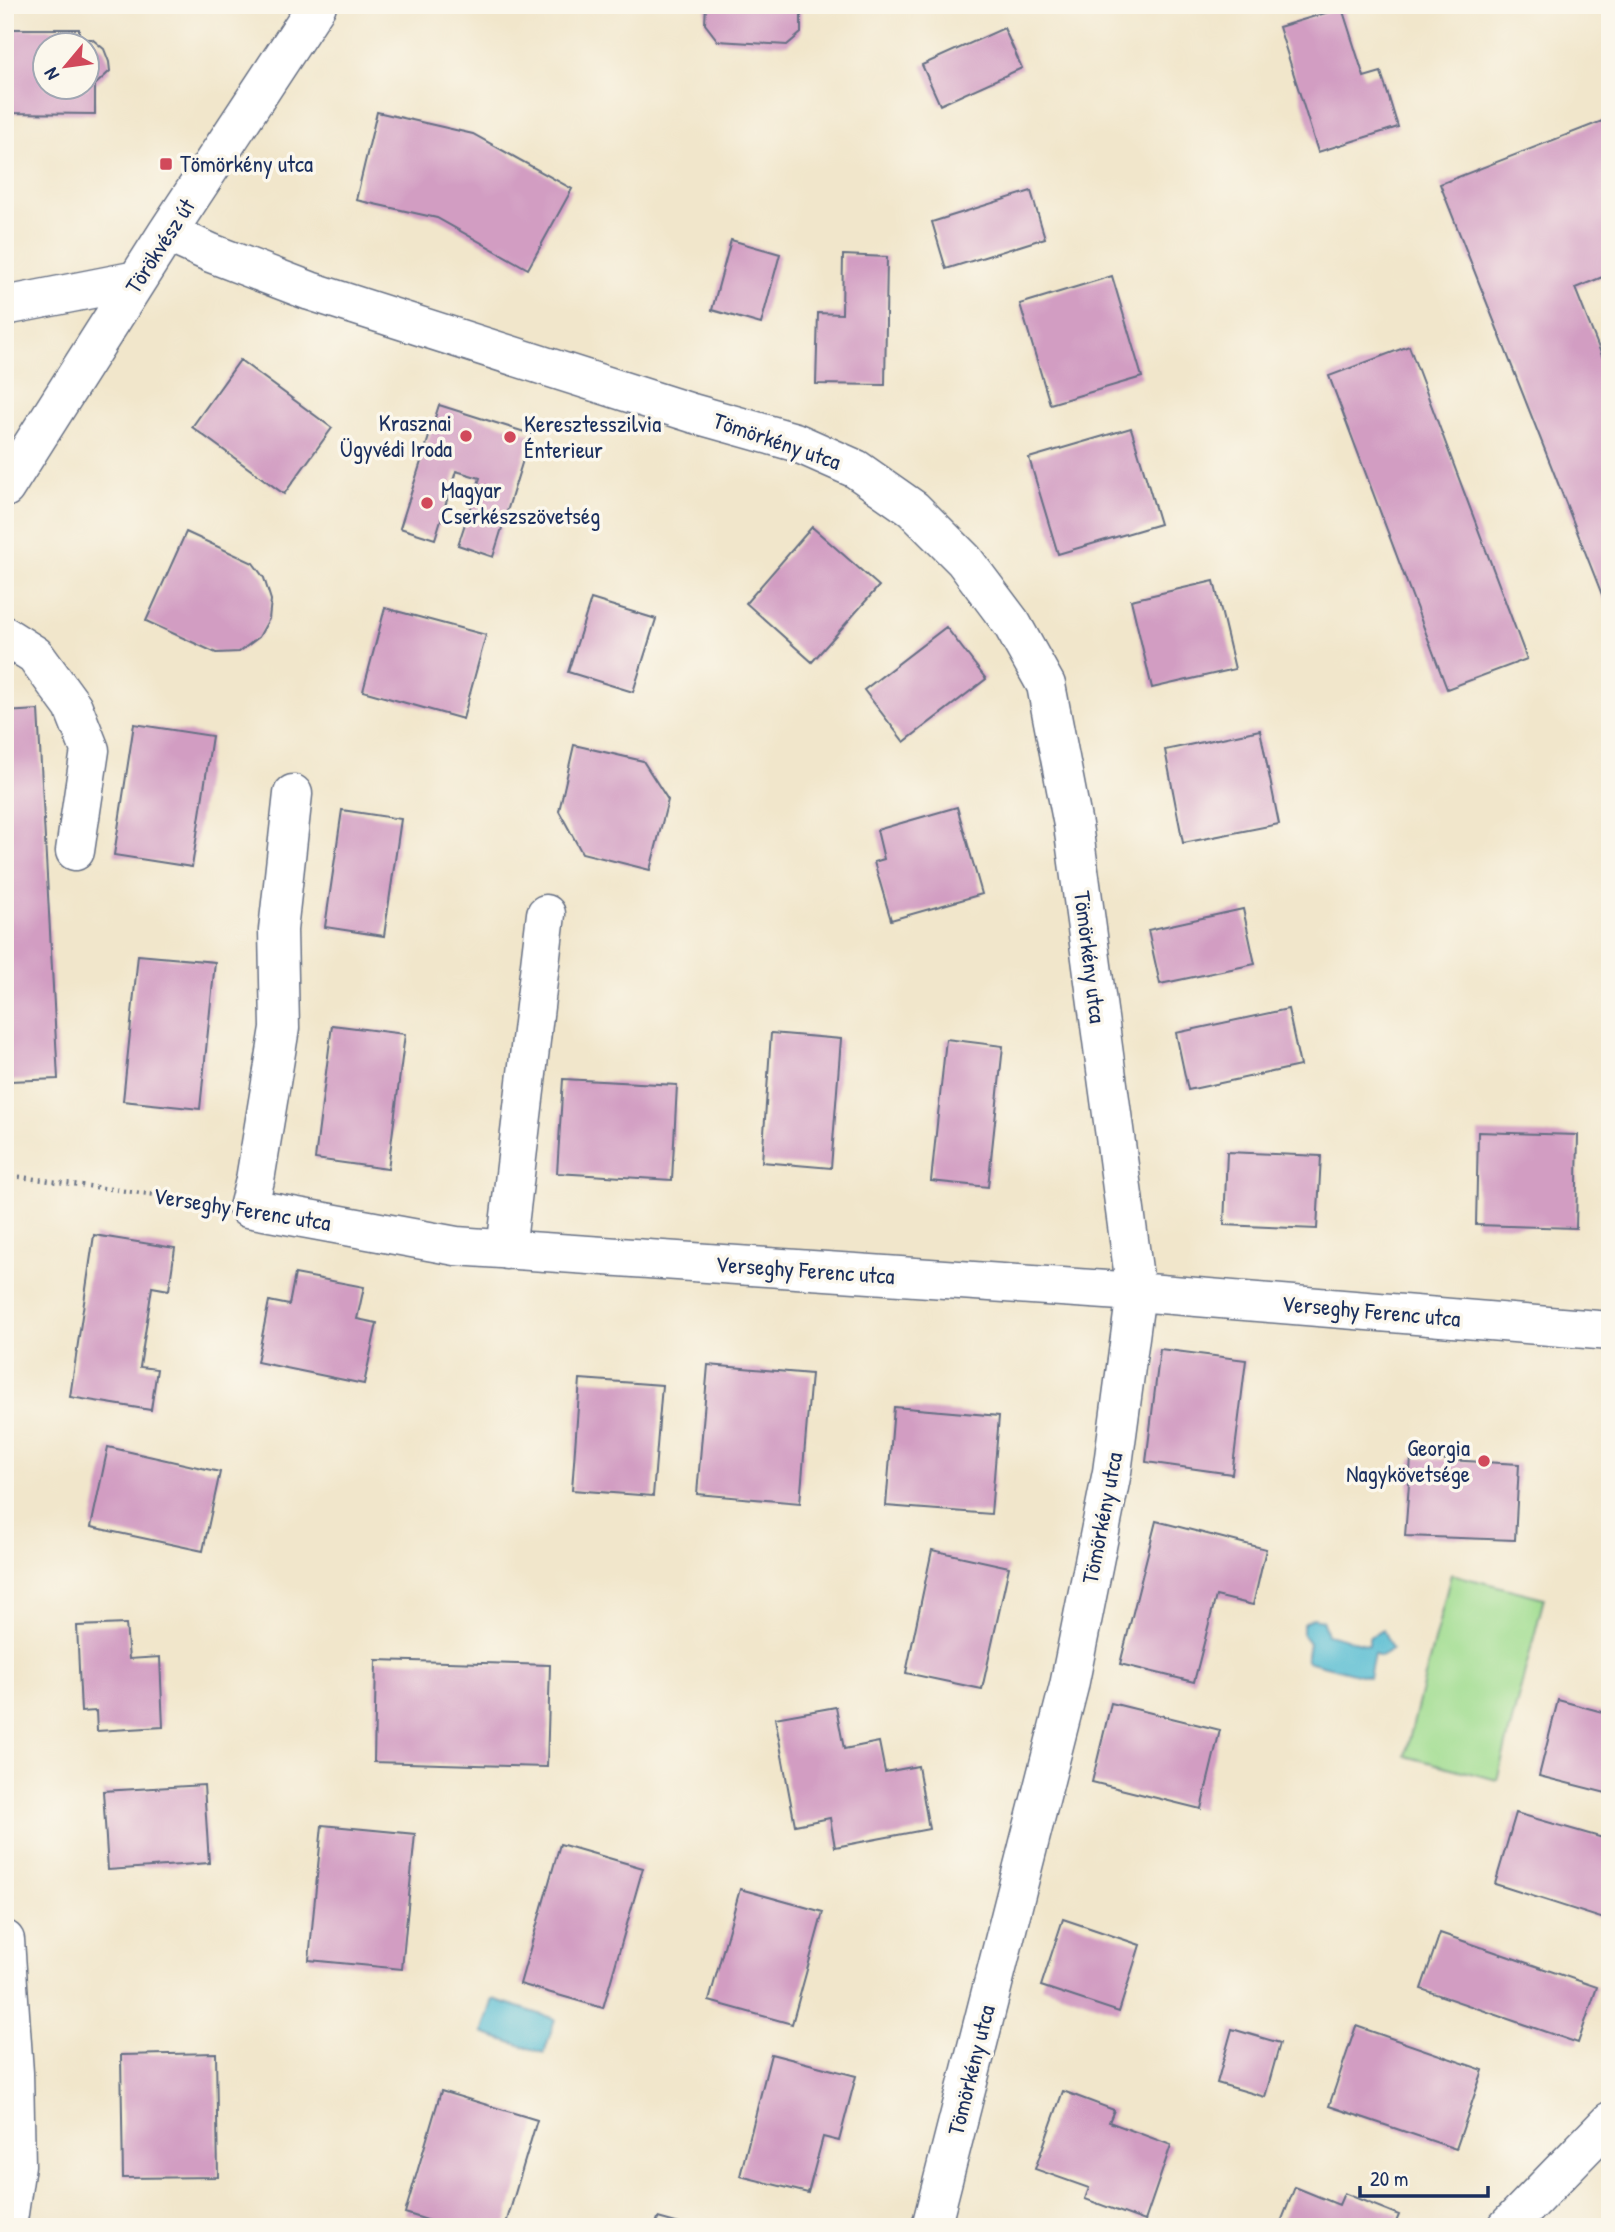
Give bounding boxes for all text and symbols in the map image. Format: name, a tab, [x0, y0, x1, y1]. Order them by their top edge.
north arrow	[32, 32, 102, 102]
text: N	[37, 64, 65, 85]
place label: Tömörkény utca	[180, 148, 313, 179]
marker: Tömörkény utca	[158, 156, 174, 172]
street label: Törökvész út	[117, 191, 202, 299]
street label: Tömörkény utca	[709, 404, 845, 477]
place label: Krasznai Ügyvédi Iroda	[340, 407, 452, 464]
place label: Keresztesszilvia Énterieur	[524, 408, 661, 465]
marker: Krasznai Ügyvédi Iroda	[458, 428, 474, 444]
marker: Keresztesszilvia Énterieur	[502, 429, 518, 445]
place label: Magyar Cserkészszövetség	[441, 474, 600, 531]
marker: Magyar Cserkészszövetség	[419, 495, 435, 511]
street label: Tömörkény utca	[1067, 889, 1114, 1025]
street label: Verseghy Ferenc utca	[151, 1179, 333, 1238]
street label: Verseghy Ferenc utca	[715, 1248, 896, 1291]
street label: Verseghy Ferenc utca	[1280, 1287, 1462, 1334]
place label: Georgia Nagykövetsége	[1346, 1432, 1470, 1489]
street label: Tömörkény utca	[1074, 1450, 1129, 1586]
marker: Georgia Nagykövetsége	[1476, 1453, 1492, 1469]
street label: Tömörkény utca	[939, 2002, 1002, 2138]
scale bar	[1360, 2155, 1487, 2199]
text: 20 m	[1370, 2164, 1408, 2193]

